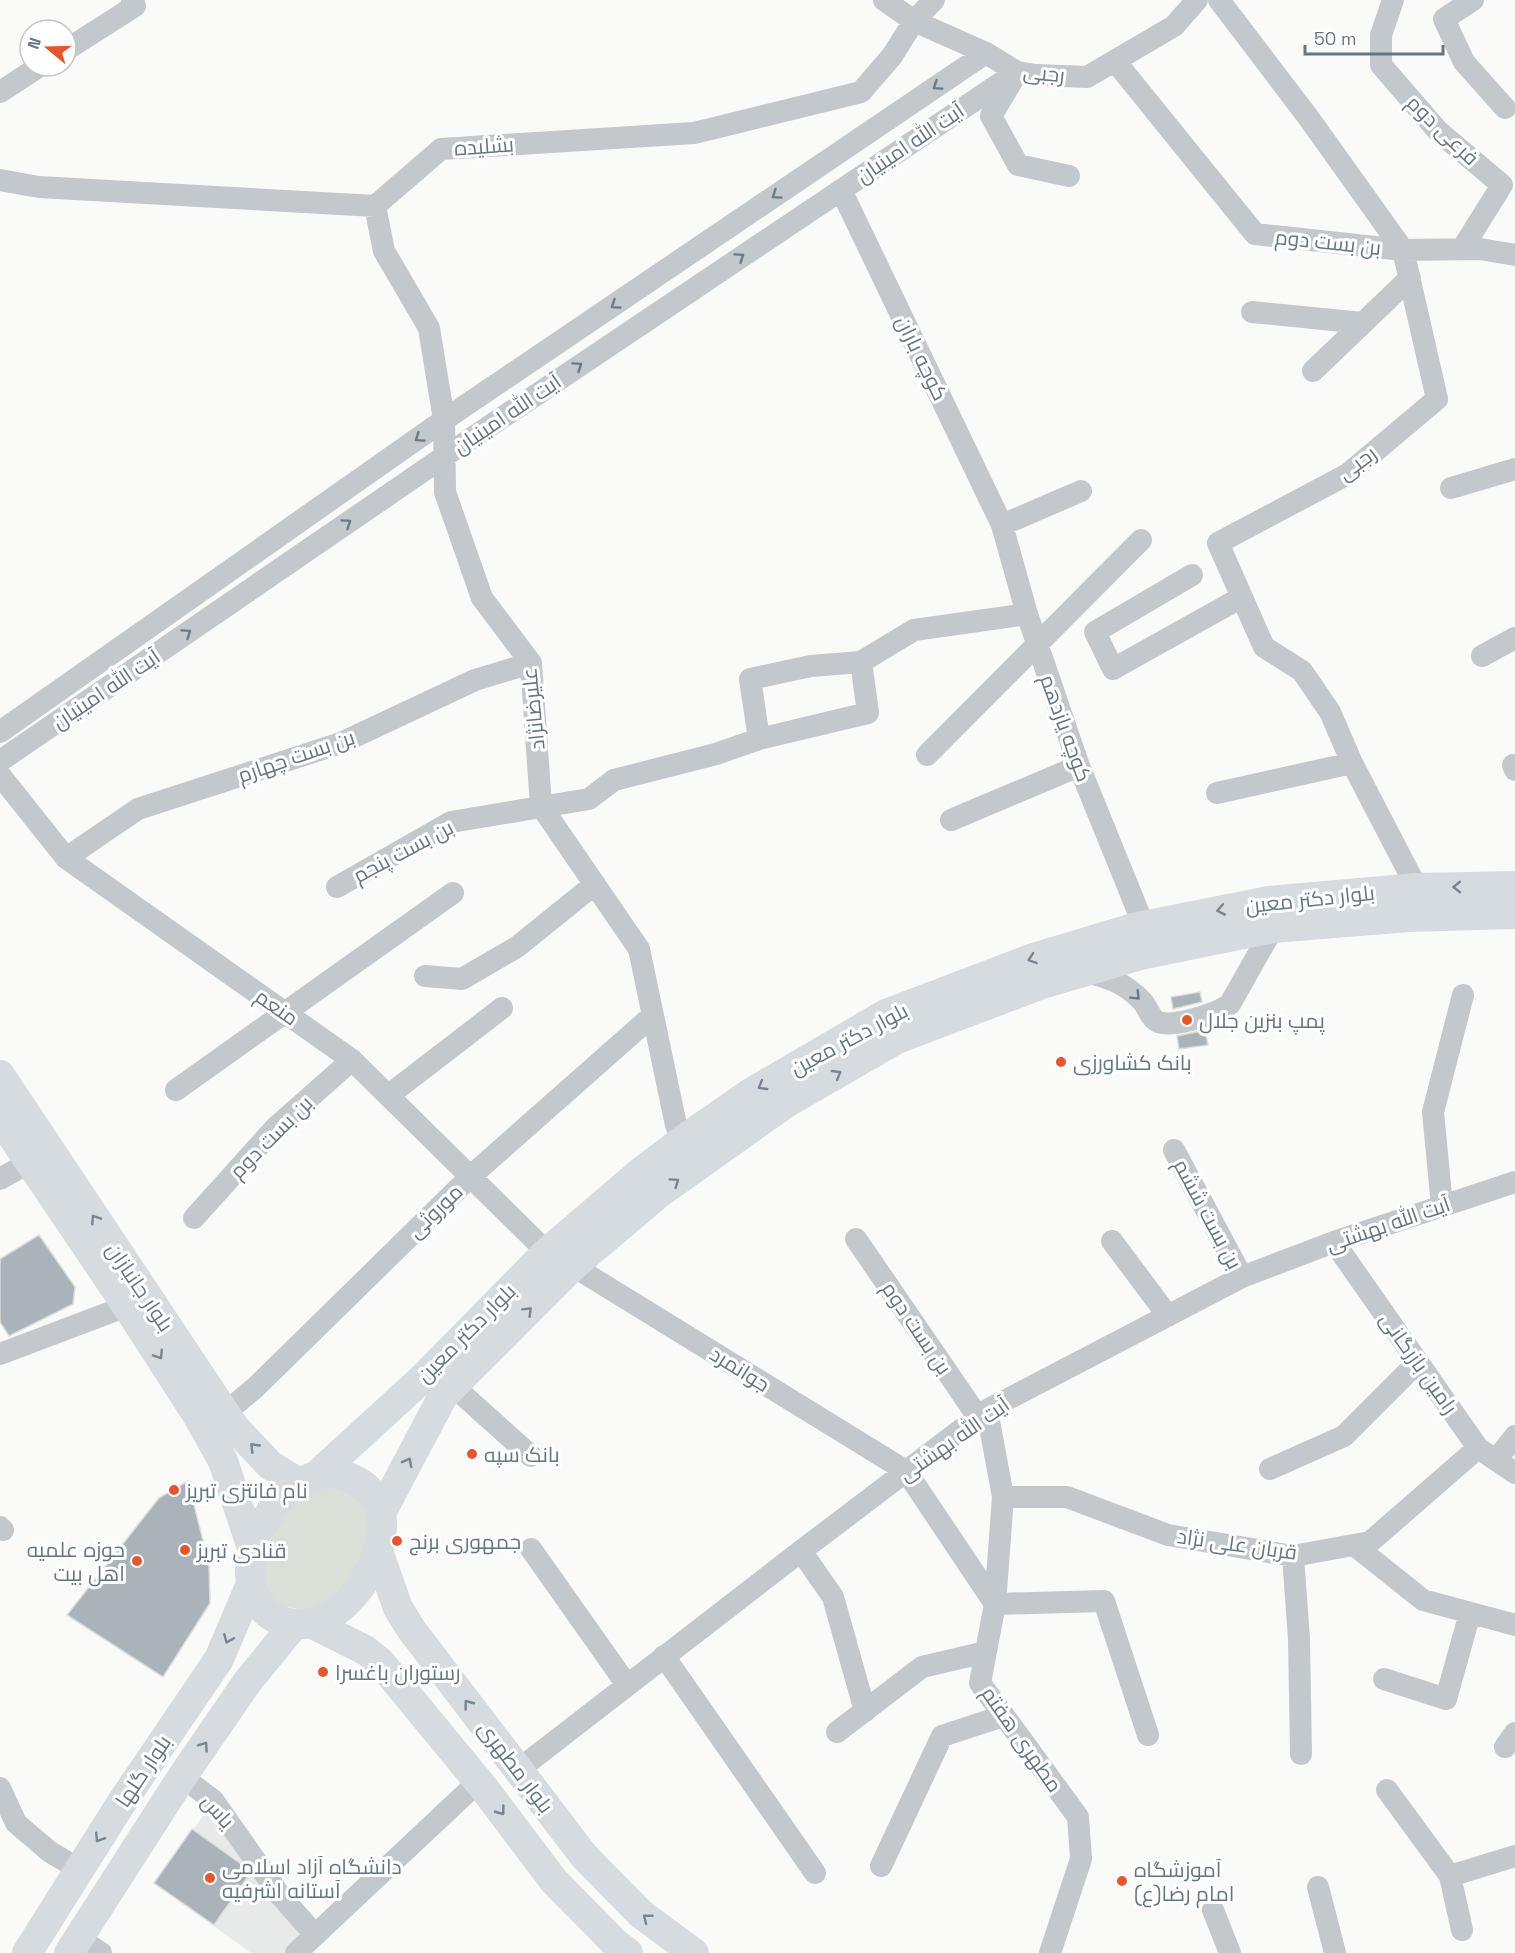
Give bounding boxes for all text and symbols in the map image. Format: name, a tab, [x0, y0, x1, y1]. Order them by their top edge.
north arrow	[18, 18, 78, 78]
scale bar	[1305, 18, 1443, 56]
text: 50 m	[1314, 27, 1356, 50]
text: N	[23, 35, 46, 52]
street label: رجبی	[1022, 57, 1066, 89]
one-way arrow	[933, 78, 944, 89]
street label: فرعی دوم	[1400, 89, 1485, 172]
street label: آیت الله امینیان	[851, 97, 970, 189]
street label: بشلیده	[453, 130, 515, 162]
one-way arrow	[772, 188, 783, 199]
street label: بن بست دوم	[1273, 223, 1382, 262]
one-way arrow	[734, 254, 745, 265]
one-way arrow	[610, 297, 621, 308]
street label: کوچه باران	[889, 311, 954, 405]
one-way arrow	[572, 362, 583, 373]
street label: آیت الله امینیان	[448, 368, 567, 460]
one-way arrow	[414, 431, 425, 442]
street label: رجبی	[1332, 440, 1382, 486]
one-way arrow	[341, 519, 352, 530]
one-way arrow	[180, 629, 191, 640]
street label: آیت الله امینیان	[47, 643, 166, 735]
street label: علیرضانژاد	[515, 667, 551, 751]
street label: کوچه یازدهم	[1033, 671, 1098, 786]
street label: بن بست چهارم	[234, 723, 359, 790]
street label: بن بست پنجم	[348, 813, 458, 890]
street label: بلوار دکتر معین	[1244, 879, 1376, 919]
one-way arrow	[1452, 881, 1461, 894]
one-way arrow	[1216, 903, 1226, 916]
one-way arrow	[1027, 951, 1038, 964]
street label: منعم	[249, 983, 304, 1032]
one-way arrow	[1129, 988, 1140, 999]
street label: بلوار دکتر معین	[785, 997, 913, 1081]
place label: پمپ بنزین جلال	[1199, 1007, 1325, 1035]
marker: پمپ بنزین جلال	[1180, 1013, 1194, 1027]
place label: بانک کشاورزی	[1073, 1049, 1192, 1076]
marker: بانک کشاورزی	[1054, 1055, 1068, 1069]
one-way arrow	[831, 1070, 841, 1082]
one-way arrow	[758, 1079, 768, 1090]
street label: بن بست دوم	[224, 1090, 319, 1185]
street label: بن بست ششم	[1167, 1154, 1248, 1274]
street label: موروثی	[402, 1178, 468, 1244]
one-way arrow	[668, 1178, 679, 1189]
street label: آیت الله بهشتی	[1322, 1190, 1454, 1258]
one-way arrow	[91, 1214, 102, 1225]
street label: بلوار جانبازان	[100, 1237, 180, 1337]
street label: بن بست دوم	[875, 1276, 958, 1380]
street label: بلوار دکتر معین	[411, 1278, 521, 1388]
one-way arrow	[521, 1307, 532, 1318]
street label: رامین بازرگانی	[1374, 1307, 1464, 1419]
street label: جوانمرد	[705, 1340, 775, 1398]
one-way arrow	[152, 1348, 163, 1359]
street label: آیت الله بهشتی	[893, 1391, 1015, 1487]
place label: بانک سپه	[484, 1441, 560, 1468]
one-way arrow	[250, 1444, 261, 1455]
marker: بانک سپه	[465, 1447, 479, 1461]
one-way arrow	[401, 1458, 412, 1468]
place label: نام فانتزی تبریز	[185, 1477, 308, 1505]
marker: نام فانتزی تبریز	[167, 1483, 181, 1497]
street label: قربان علی نژاد	[1175, 1522, 1299, 1566]
place label: جمهوری برنج	[409, 1528, 521, 1556]
marker: جمهوری برنج	[390, 1534, 404, 1548]
place label: حوزه علمیه اهل بیت	[27, 1536, 125, 1587]
place label: قنادی تبریز	[196, 1537, 286, 1564]
marker: قنادی تبریز	[178, 1543, 192, 1557]
marker: حوزه علمیه اهل بیت	[130, 1554, 144, 1568]
one-way arrow	[223, 1633, 235, 1644]
place label: رستوران باغسرا	[335, 1659, 461, 1686]
marker: رستوران باغسرا	[316, 1665, 330, 1679]
street label: مطهری هفتم	[975, 1681, 1069, 1798]
one-way arrow	[465, 1700, 476, 1711]
street label: بلوار مطهری	[472, 1715, 560, 1819]
street label: بلوار گلها	[109, 1730, 177, 1812]
one-way arrow	[197, 1741, 208, 1752]
street label: یاس	[196, 1788, 241, 1834]
one-way arrow	[493, 1804, 504, 1815]
one-way arrow	[94, 1832, 106, 1842]
place label: دانشگاه آزاد اسلامی آستانه اشرفیه	[222, 1853, 402, 1904]
place label: آموزشگاه امام رضا(ع)	[1134, 1856, 1234, 1908]
marker: دانشگاه آزاد اسلامی آستانه اشرفیه	[203, 1871, 217, 1885]
marker: آموزشگاه امام رضا(ع)	[1115, 1874, 1129, 1888]
one-way arrow	[642, 1915, 653, 1926]

